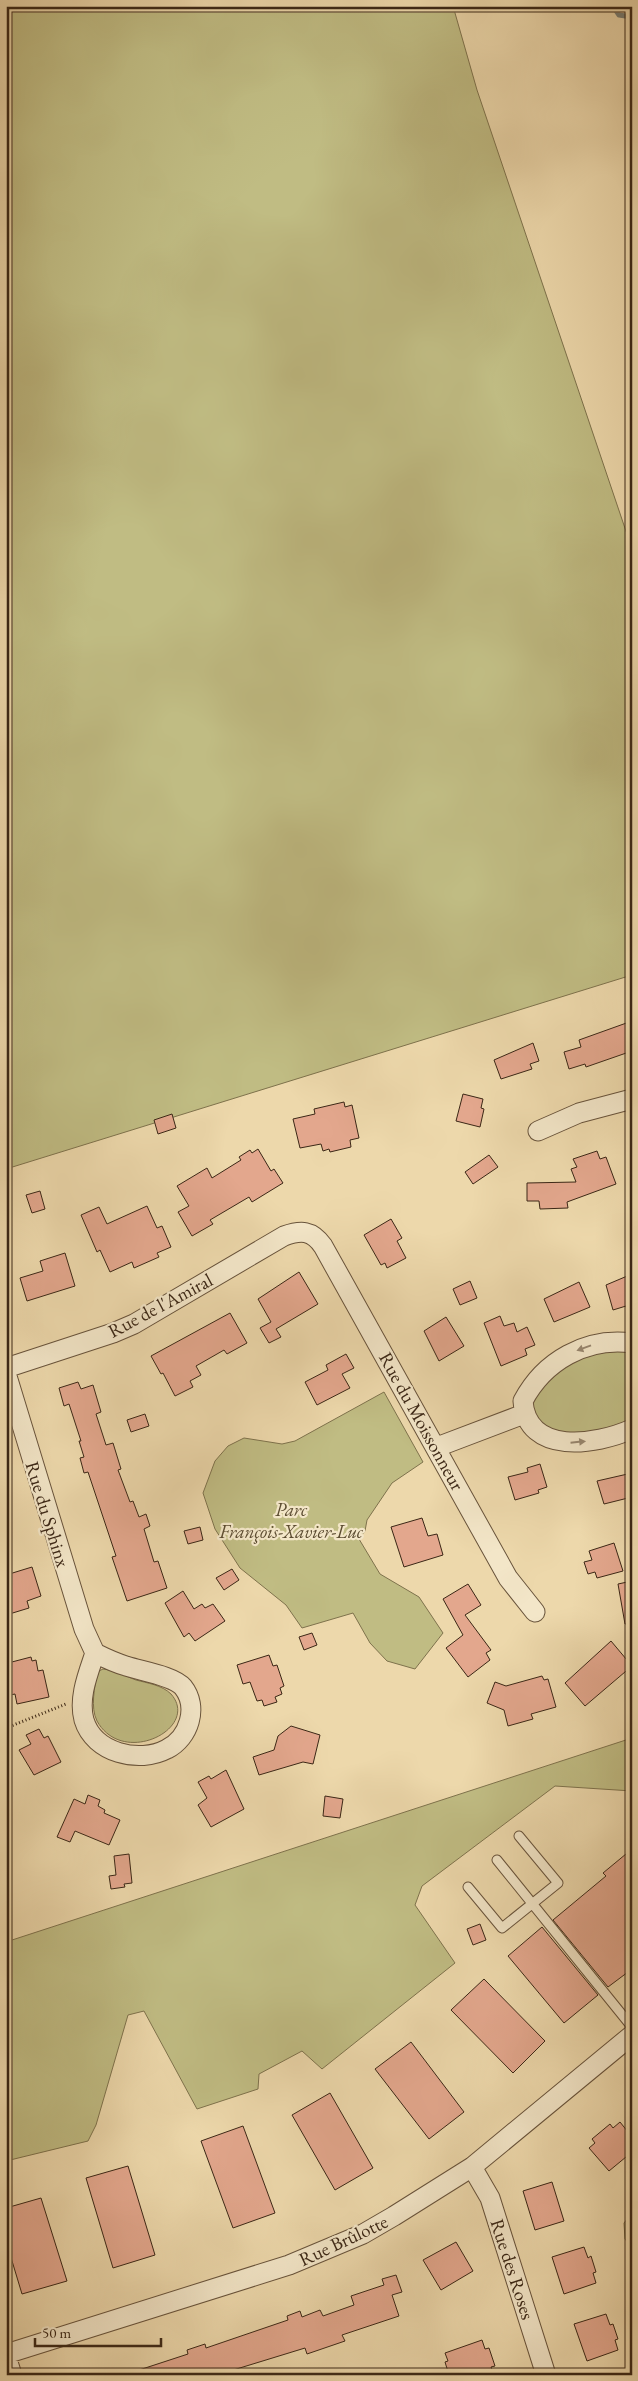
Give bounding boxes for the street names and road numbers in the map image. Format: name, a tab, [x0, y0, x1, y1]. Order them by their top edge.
street label: Rue de l'Amiral	[104, 1267, 217, 1343]
street label: Rue du Moissonneur	[373, 1348, 470, 1495]
street label: Rue du Sphinx	[20, 1458, 76, 1571]
street label: Rue Brûlotte	[295, 2209, 392, 2272]
street label: Rue des Roses	[485, 2216, 541, 2323]

